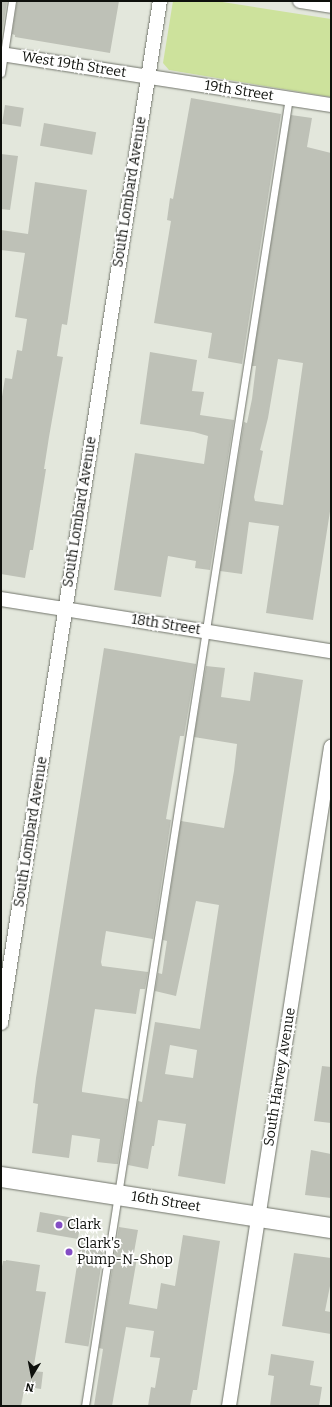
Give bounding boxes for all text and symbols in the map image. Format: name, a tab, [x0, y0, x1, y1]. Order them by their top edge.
street label: West 19th Street	[21, 48, 127, 82]
street label: 19th Street	[203, 77, 275, 105]
street label: South Lombard Avenue	[110, 115, 150, 269]
street label: South Lombard Avenue	[60, 435, 100, 589]
street label: 18th Street	[130, 611, 202, 639]
street label: South Lombard Avenue	[11, 755, 51, 909]
street label: South Harvey Avenue	[261, 1006, 299, 1148]
street label: 16th Street	[130, 1188, 202, 1216]
place label: Clark	[67, 1217, 101, 1233]
marker: Clark	[54, 1220, 64, 1230]
place label: Clark's Pump-N-Shop	[77, 1236, 173, 1268]
marker: Clark's Pump-N-Shop	[64, 1247, 74, 1257]
north arrow	[12, 1355, 52, 1395]
text: N	[25, 1380, 35, 1394]

